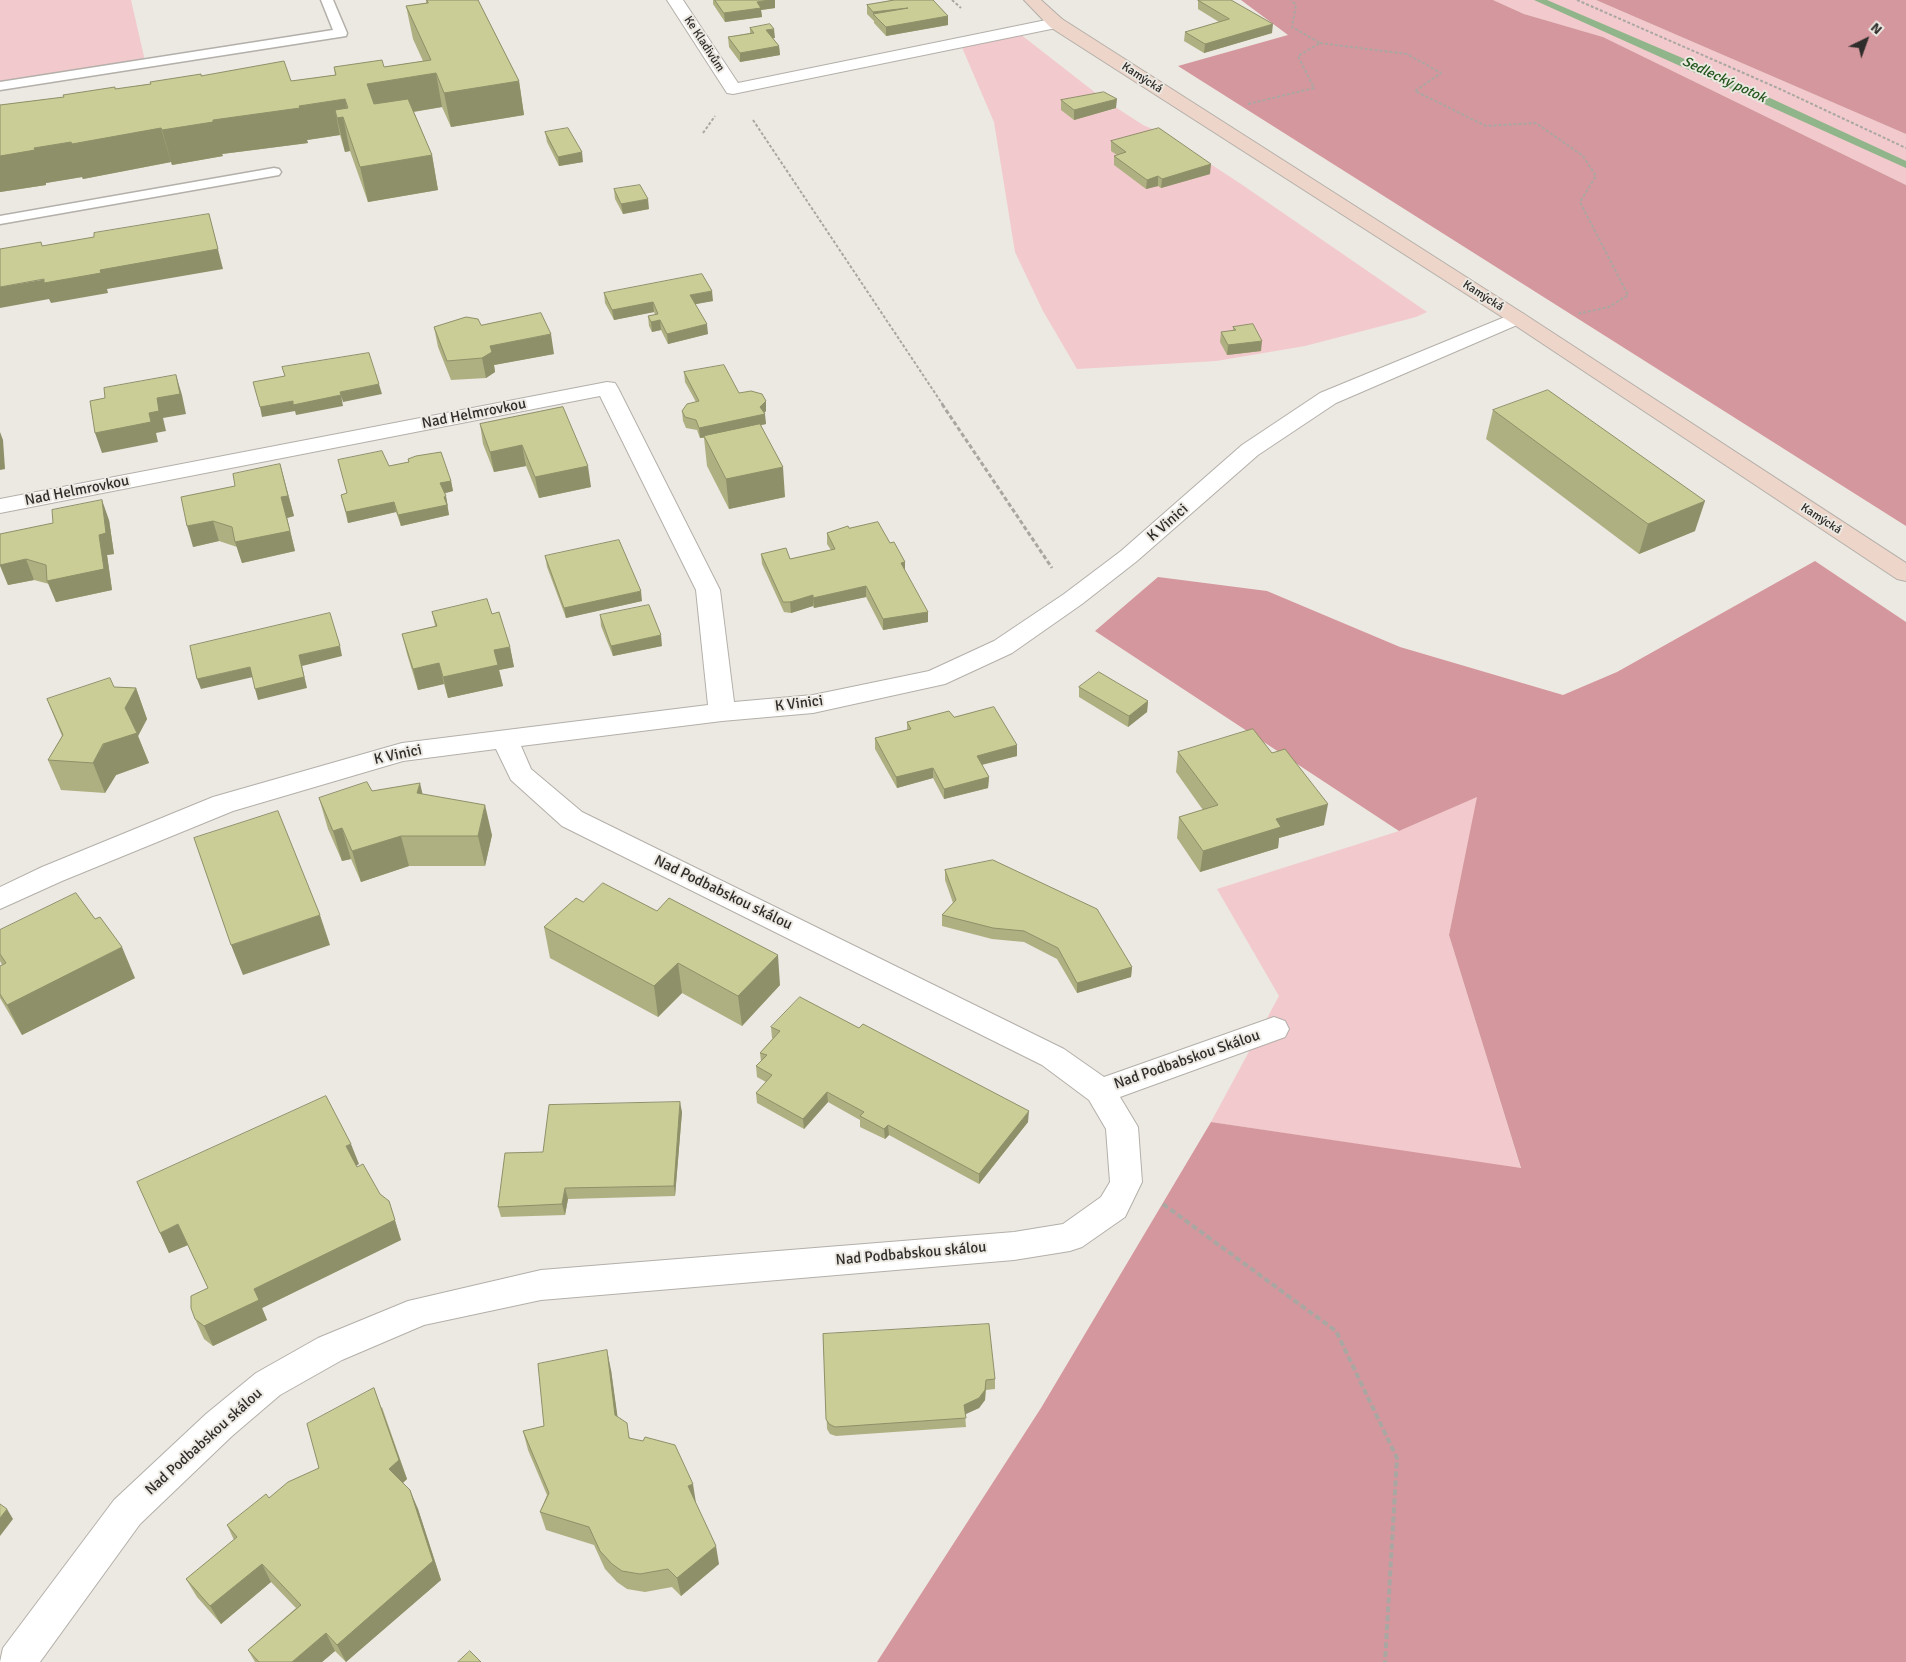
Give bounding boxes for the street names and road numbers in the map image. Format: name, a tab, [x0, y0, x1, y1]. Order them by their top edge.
street label: Ke Kladivům	[681, 14, 727, 74]
street label: Kamýcká	[1119, 59, 1165, 97]
street label: Kamýcká	[1460, 277, 1506, 315]
street label: Nad Helmrovkou	[420, 395, 528, 433]
street label: Nad Helmrovkou	[23, 472, 131, 510]
street label: K Vinici	[1144, 500, 1192, 546]
street label: Kamýcká	[1798, 500, 1844, 538]
street label: K Vinici	[774, 692, 824, 716]
street label: K Vinici	[372, 741, 424, 769]
street label: Nad Podbabskou skálou	[651, 852, 795, 934]
street label: Nad Podbabskou Skálou	[1112, 1027, 1262, 1093]
street label: Nad Podbabskou skálou	[835, 1238, 987, 1270]
street label: Nad Podbabskou skálou	[142, 1385, 266, 1499]

